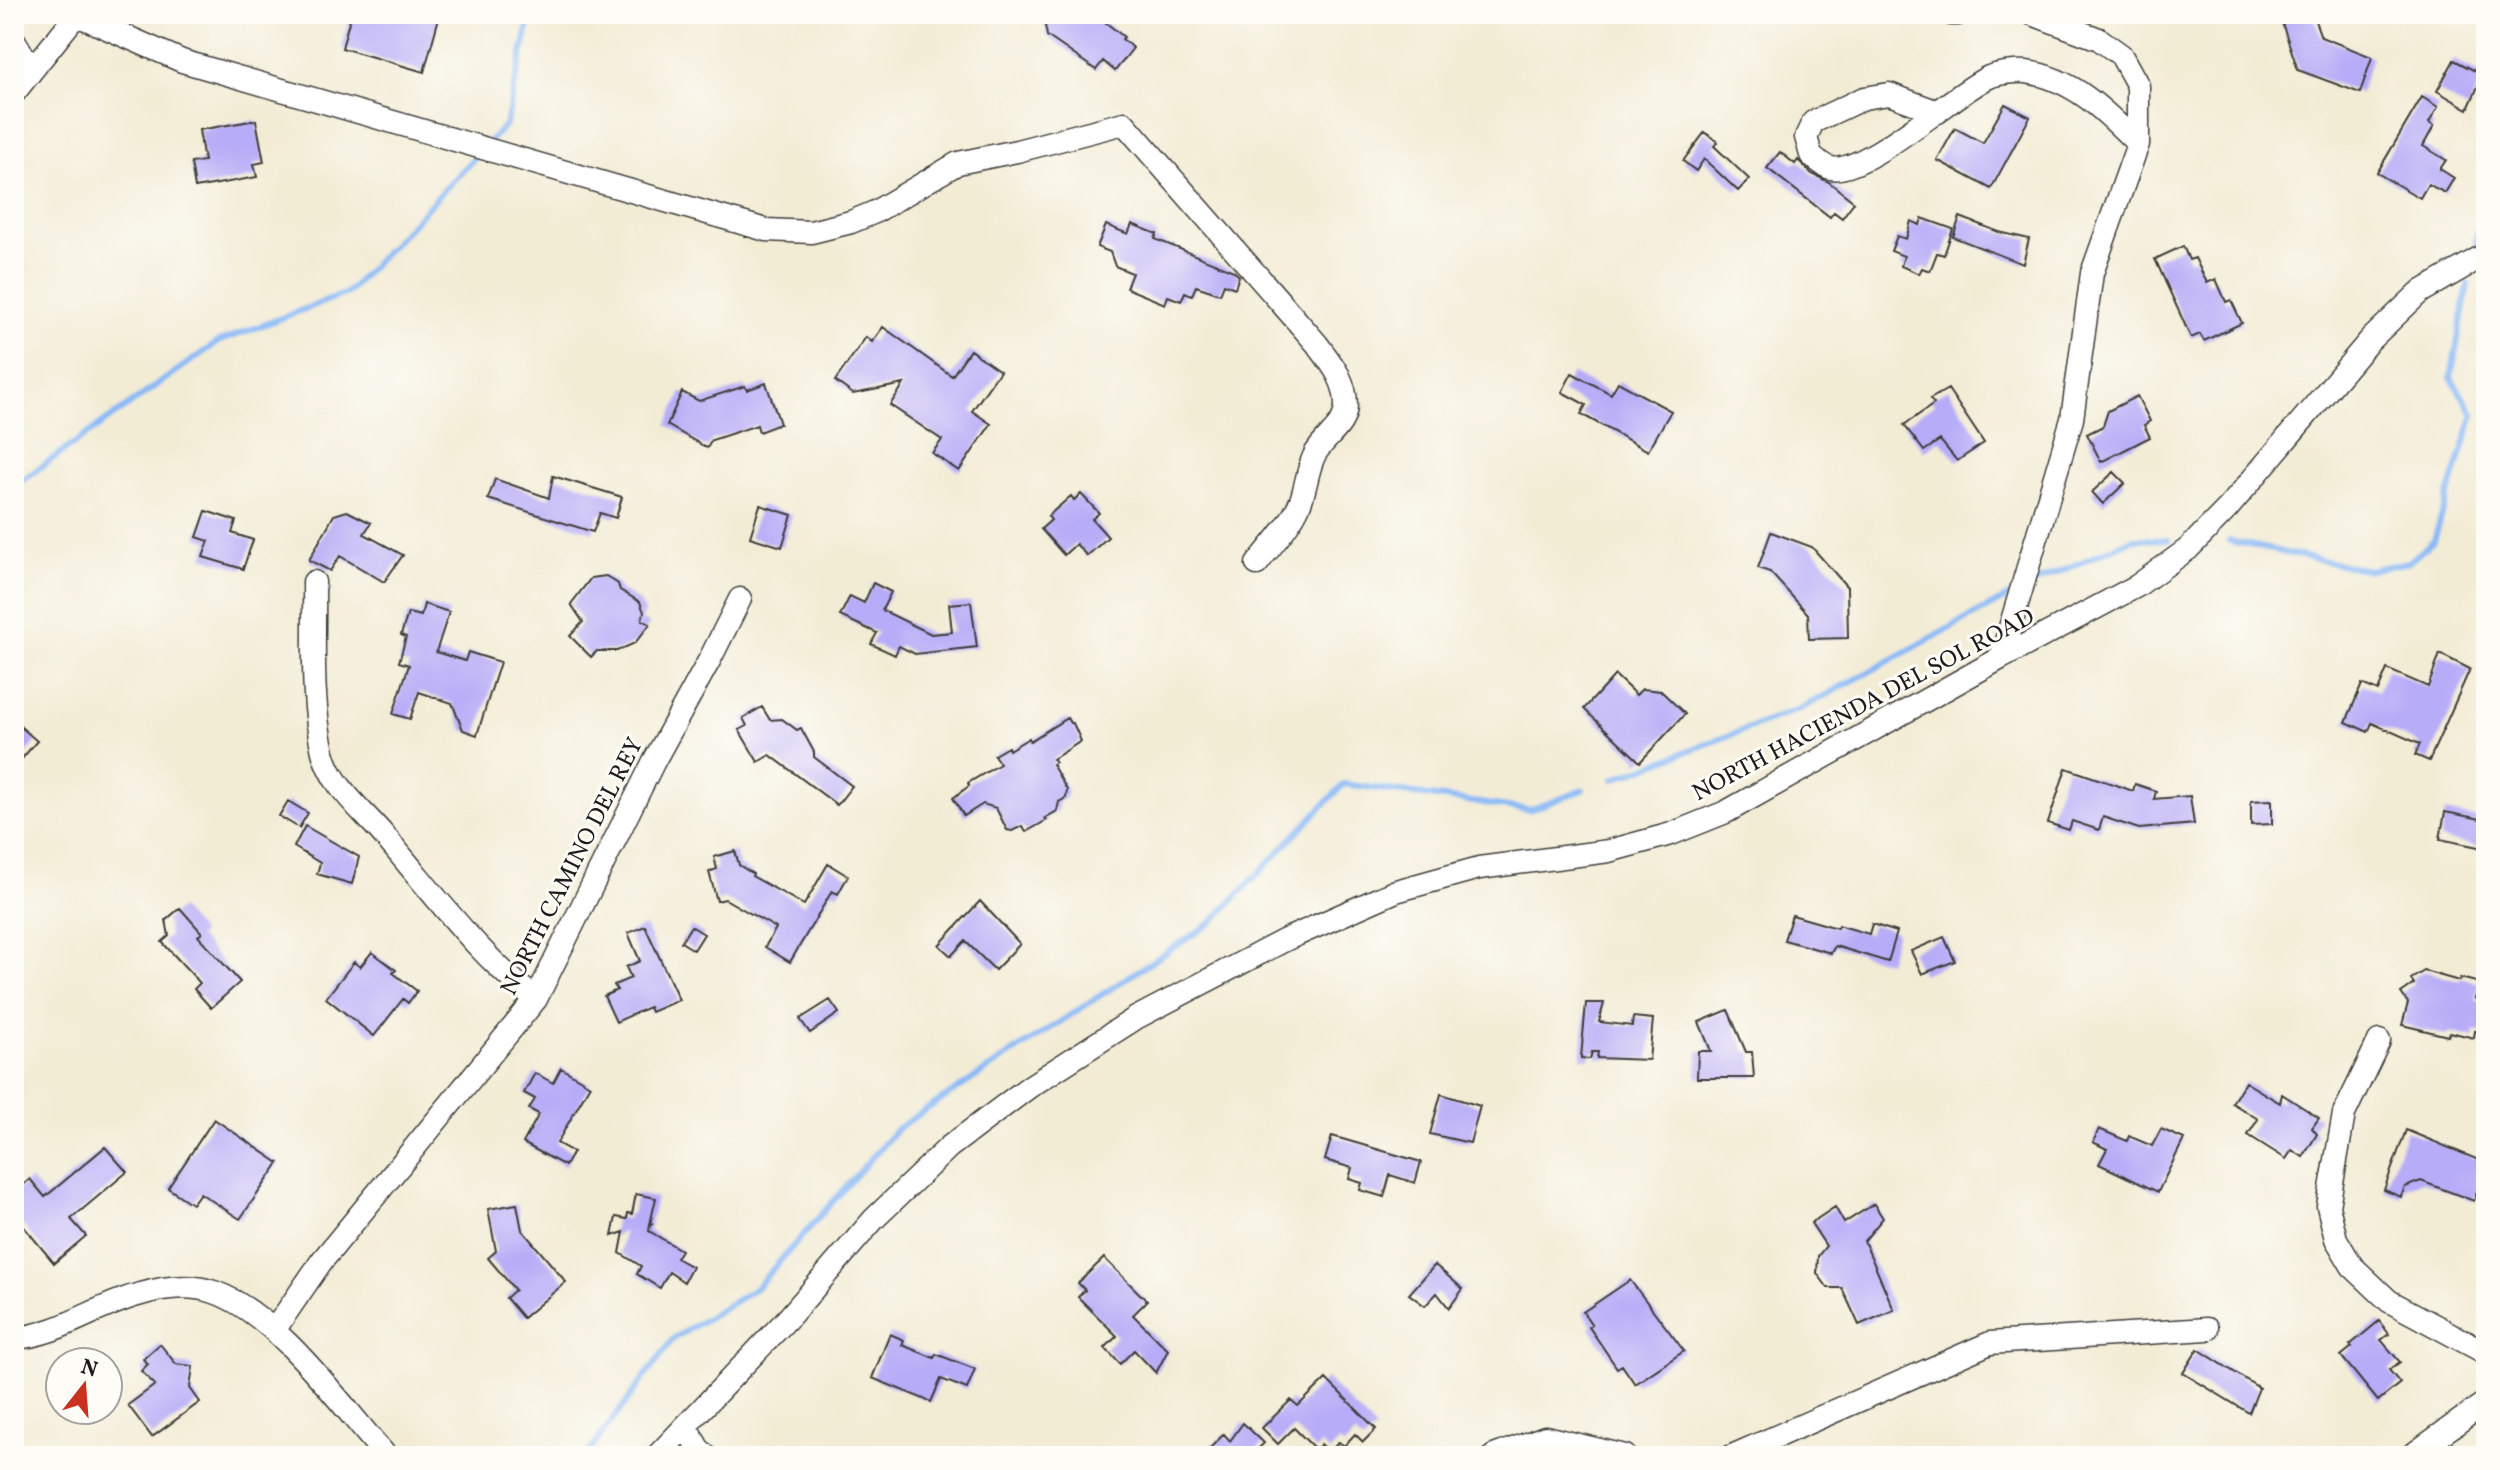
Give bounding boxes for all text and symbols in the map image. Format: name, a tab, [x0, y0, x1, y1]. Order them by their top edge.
street label: NORTH HACIENDA DEL SOL ROAD	[1687, 601, 2041, 811]
street label: NORTH CAMINO DEL REY	[493, 732, 653, 1002]
north arrow	[44, 1346, 124, 1426]
text: N	[77, 1352, 101, 1386]

